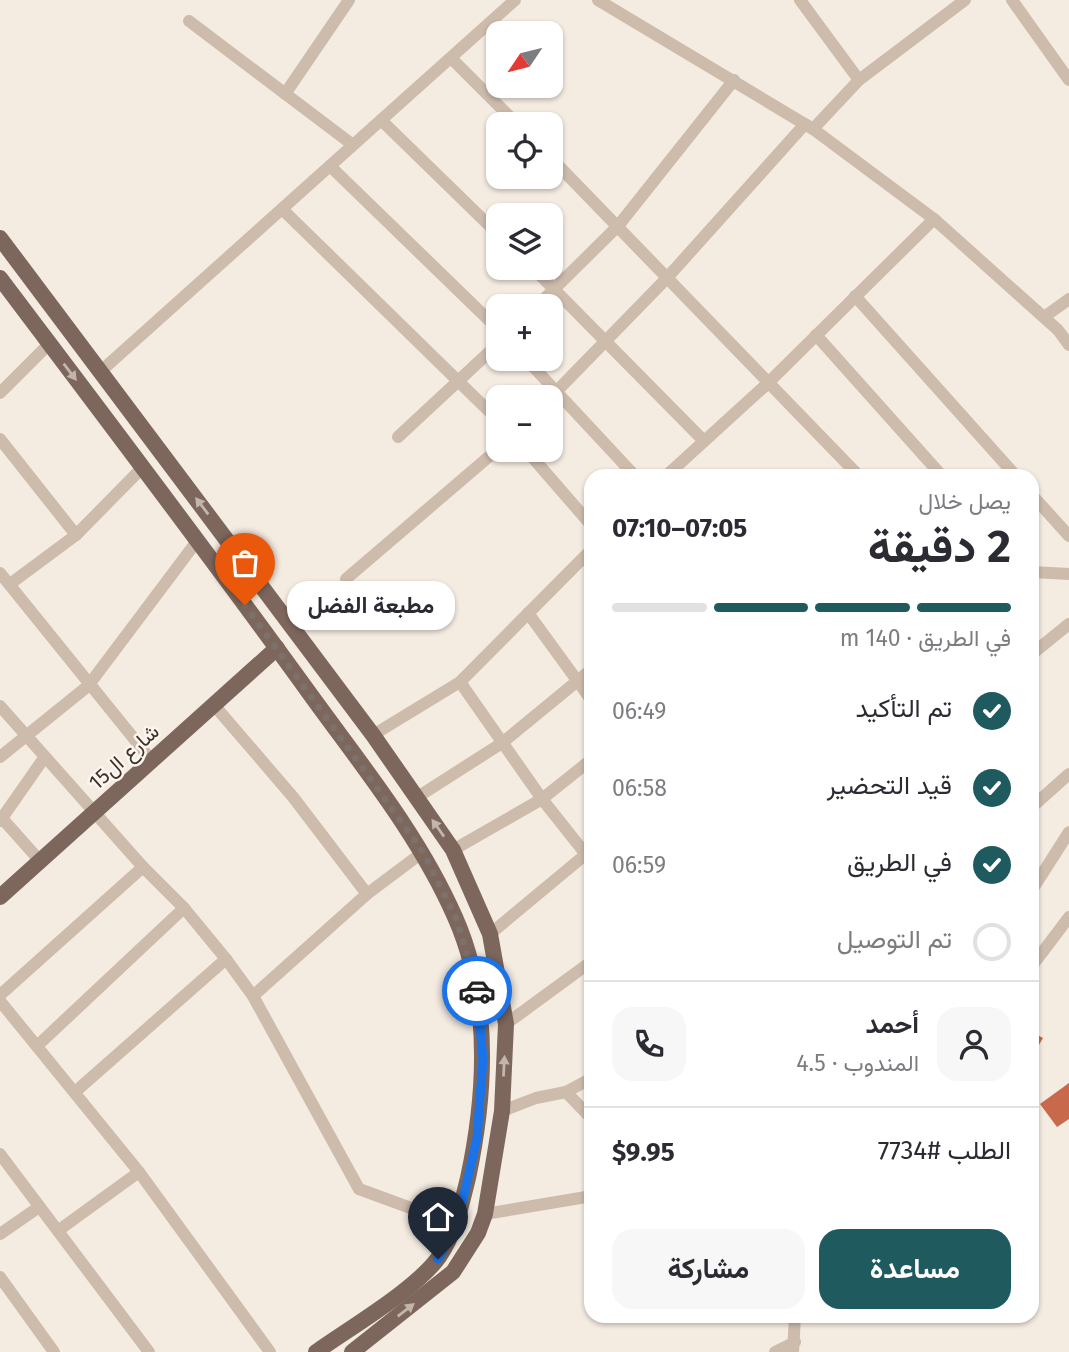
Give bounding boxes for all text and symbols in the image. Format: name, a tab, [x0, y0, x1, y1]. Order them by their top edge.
north arrow	[486, 21, 564, 98]
map controls	[486, 21, 563, 462]
button: locate	[486, 112, 563, 189]
button: layers	[486, 203, 563, 280]
button: +	[486, 294, 563, 371]
one-way arrow	[63, 363, 77, 381]
button: −	[486, 385, 563, 462]
text: يصل خلال	[919, 487, 1011, 515]
one-way arrow	[196, 497, 210, 515]
text: 07:05–07:10	[612, 513, 747, 544]
text: 2 دقيقة	[868, 519, 1011, 574]
pin	[215, 533, 275, 605]
icon: bag	[226, 544, 264, 582]
callout: مطبعة الفضل	[287, 580, 455, 630]
text: مطبعة الفضل	[308, 591, 434, 619]
text: في الطريق · 140 m	[840, 624, 1011, 652]
icon: check	[973, 692, 1011, 730]
text: تم التأكيد	[856, 693, 952, 724]
text: 06:49	[612, 697, 666, 725]
street label: شارع ال15	[83, 719, 165, 796]
icon: check	[973, 769, 1011, 807]
text: قيد التحضير	[827, 770, 952, 801]
text: 06:58	[612, 774, 667, 802]
one-way arrow	[431, 819, 445, 837]
icon: check	[973, 846, 1011, 884]
text: في الطريق	[847, 847, 952, 878]
text: 06:59	[612, 851, 666, 879]
text: تم التوصيل	[837, 924, 952, 955]
courier	[442, 956, 512, 1026]
icon: car	[458, 972, 496, 1010]
button: phone	[612, 1007, 686, 1081]
button: person	[937, 1007, 1011, 1081]
text: أحمد	[866, 1009, 919, 1040]
text: المندوب · 4.5	[796, 1049, 919, 1077]
one-way arrow	[499, 1055, 510, 1077]
text: الطلب #7734	[878, 1135, 1011, 1166]
text: $9.95	[612, 1137, 675, 1168]
pin	[408, 1187, 468, 1259]
icon: home	[419, 1198, 457, 1236]
button: مشاركة	[612, 1229, 805, 1309]
button: مساعدة	[819, 1229, 1011, 1309]
one-way arrow	[396, 1303, 414, 1318]

